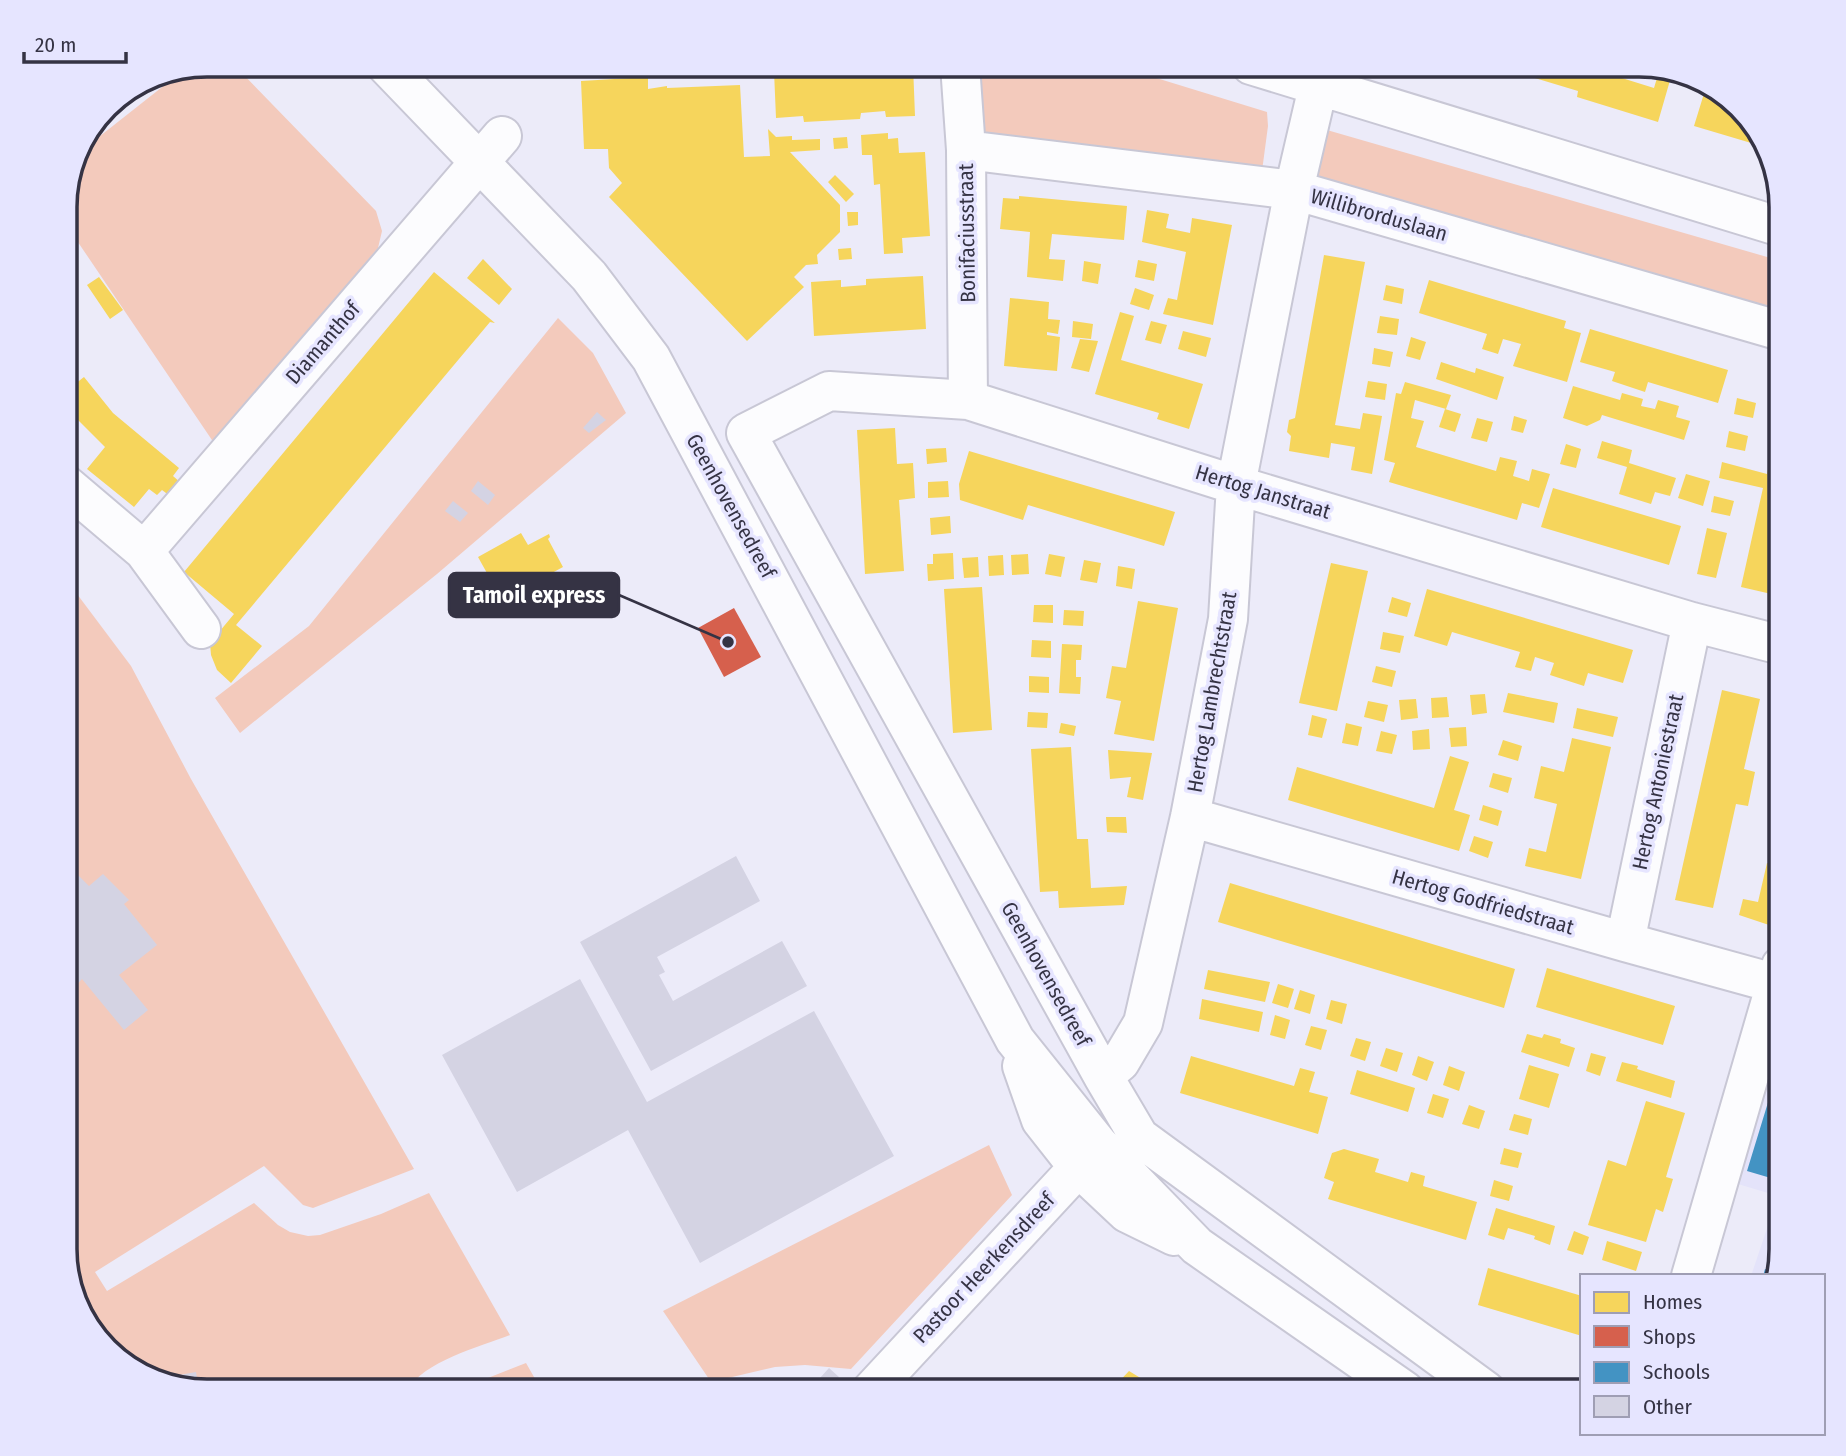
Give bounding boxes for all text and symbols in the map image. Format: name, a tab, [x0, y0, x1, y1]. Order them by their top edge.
scale bar	[24, 21, 126, 65]
text: 20 m	[35, 32, 76, 58]
street label: Bonifaciusstraat	[953, 163, 981, 303]
street label: Willibrorduslaan	[1308, 183, 1450, 247]
street label: Diamanthof	[280, 295, 367, 390]
street label: Geenhovensedreef	[681, 429, 782, 584]
street label: Hertog Janstraat	[1192, 459, 1334, 525]
callout: Tamoil express	[449, 573, 619, 617]
text: Tamoil express	[463, 581, 605, 609]
street label: Hertog Lambrechtstraat	[1182, 589, 1242, 794]
street label: Hertog Antoniestraat	[1627, 692, 1689, 872]
street label: Hertog Godfriedstraat	[1389, 864, 1577, 940]
street label: Geenhovensedreef	[996, 897, 1097, 1052]
street label: Pastoor Heerkensdreef	[908, 1186, 1061, 1348]
legend	[1580, 1274, 1825, 1435]
text: Homes	[1643, 1289, 1702, 1315]
text: Shops	[1643, 1324, 1696, 1350]
text: Schools	[1643, 1359, 1710, 1385]
text: Other	[1643, 1394, 1692, 1420]

